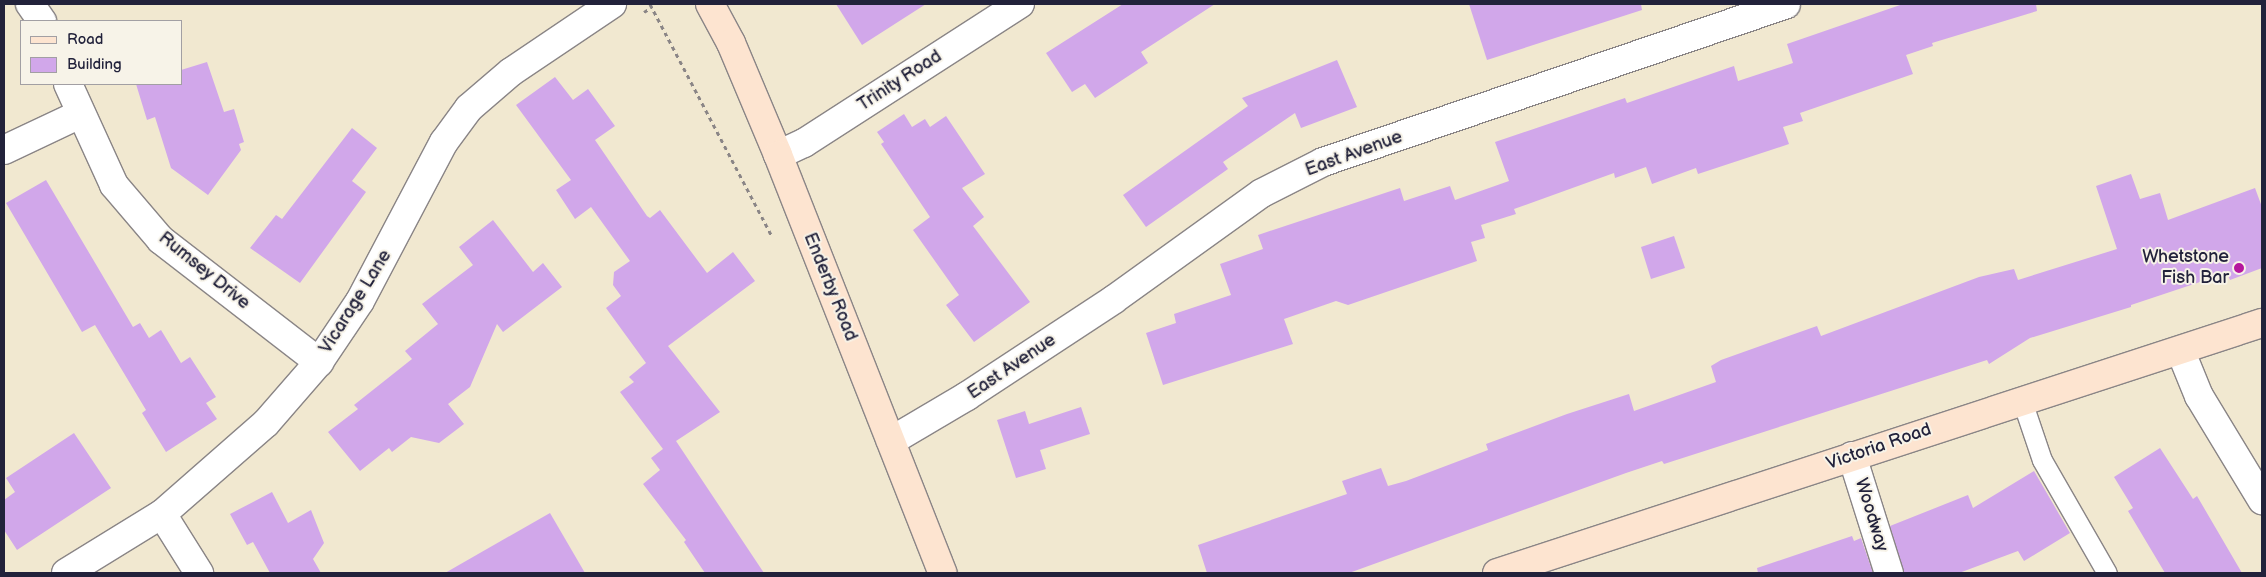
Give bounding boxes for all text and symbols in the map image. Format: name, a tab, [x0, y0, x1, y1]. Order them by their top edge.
legend	[20, 20, 182, 85]
text: Road	[67, 30, 103, 49]
street label: Trinity Road	[853, 46, 947, 116]
text: Building	[67, 55, 122, 74]
street label: East Avenue	[1302, 126, 1406, 182]
street label: Rumsey Drive	[154, 227, 254, 315]
street label: Enderby Road	[798, 229, 862, 345]
street label: Vicarage Lane	[316, 246, 396, 358]
place label: Whetstone Fish Bar	[2142, 247, 2229, 290]
marker: Whetstone Fish Bar	[2233, 262, 2245, 274]
street label: East Avenue	[964, 330, 1060, 404]
street label: Victoria Road	[1824, 419, 1934, 475]
street label: Woodway	[1850, 476, 1892, 554]

